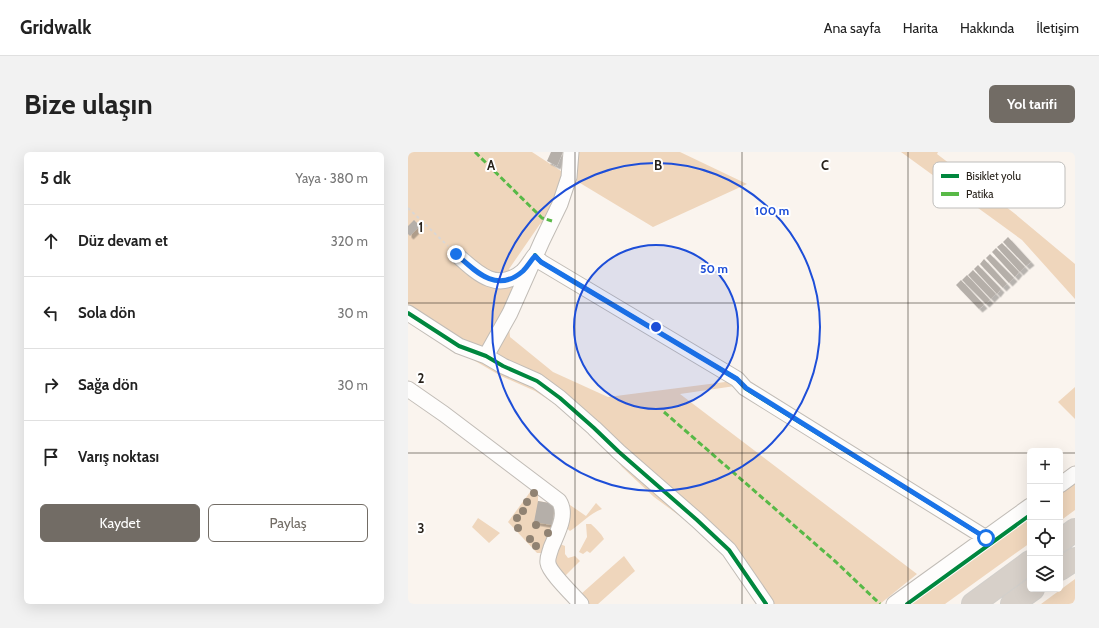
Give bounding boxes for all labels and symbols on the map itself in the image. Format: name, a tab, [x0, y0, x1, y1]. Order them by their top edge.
text: A	[487, 157, 496, 173]
text: B	[654, 157, 662, 173]
text: C	[821, 157, 829, 173]
legend	[933, 162, 1065, 208]
text: Bisiklet yolu	[966, 169, 1021, 183]
text: Patika	[966, 187, 994, 201]
text: 100 m	[755, 203, 789, 218]
text: 1	[419, 219, 423, 235]
route end	[447, 245, 465, 263]
text: 50 m	[700, 261, 728, 276]
centre of rings	[649, 320, 663, 334]
text: 2	[418, 370, 425, 386]
text: 3	[417, 520, 425, 536]
route start	[977, 529, 995, 547]

